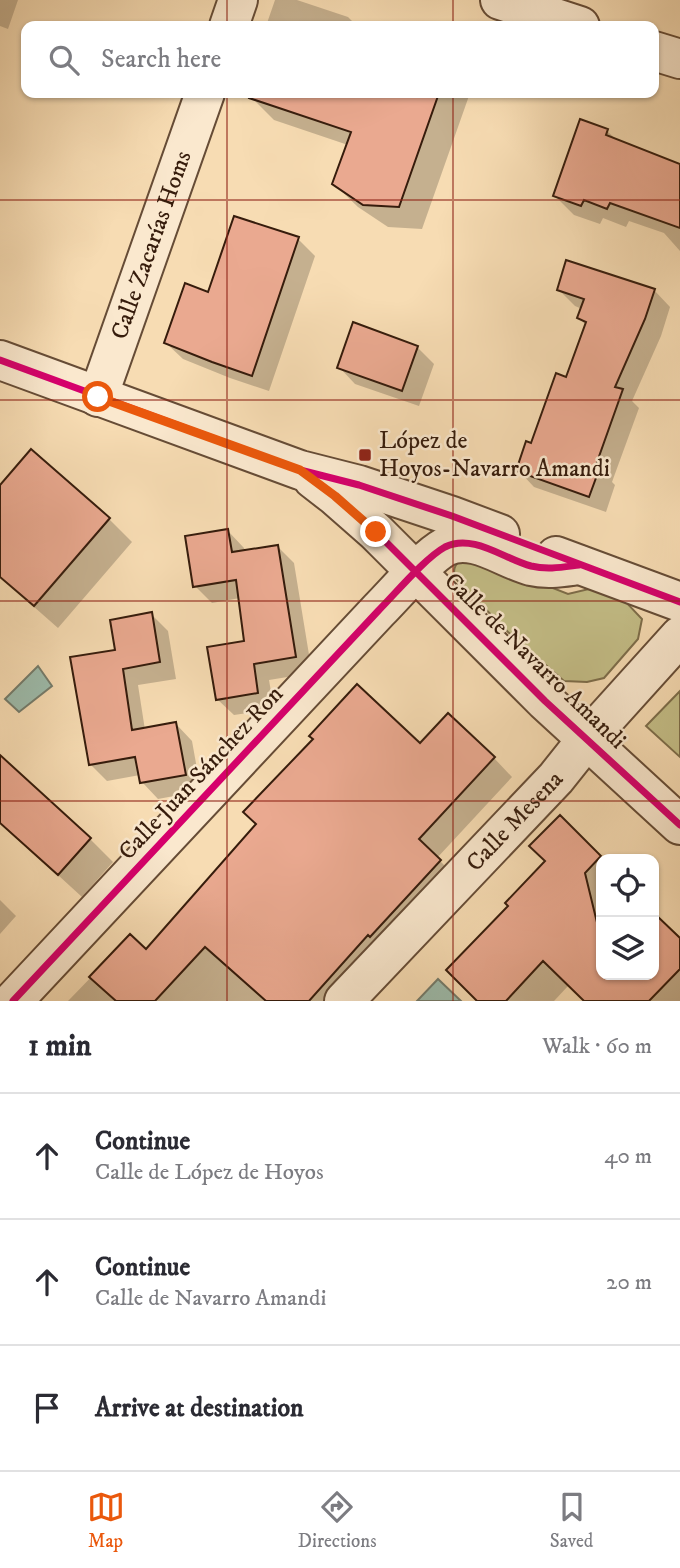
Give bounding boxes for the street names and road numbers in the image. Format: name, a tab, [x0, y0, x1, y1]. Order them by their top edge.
street label: Calle Zacarías Homs	[104, 147, 198, 343]
street label: Calle de Navarro Amandi	[438, 566, 632, 756]
street label: Calle Juan Sánchez Ron	[112, 679, 290, 867]
street label: Calle Mesena	[460, 764, 570, 878]

